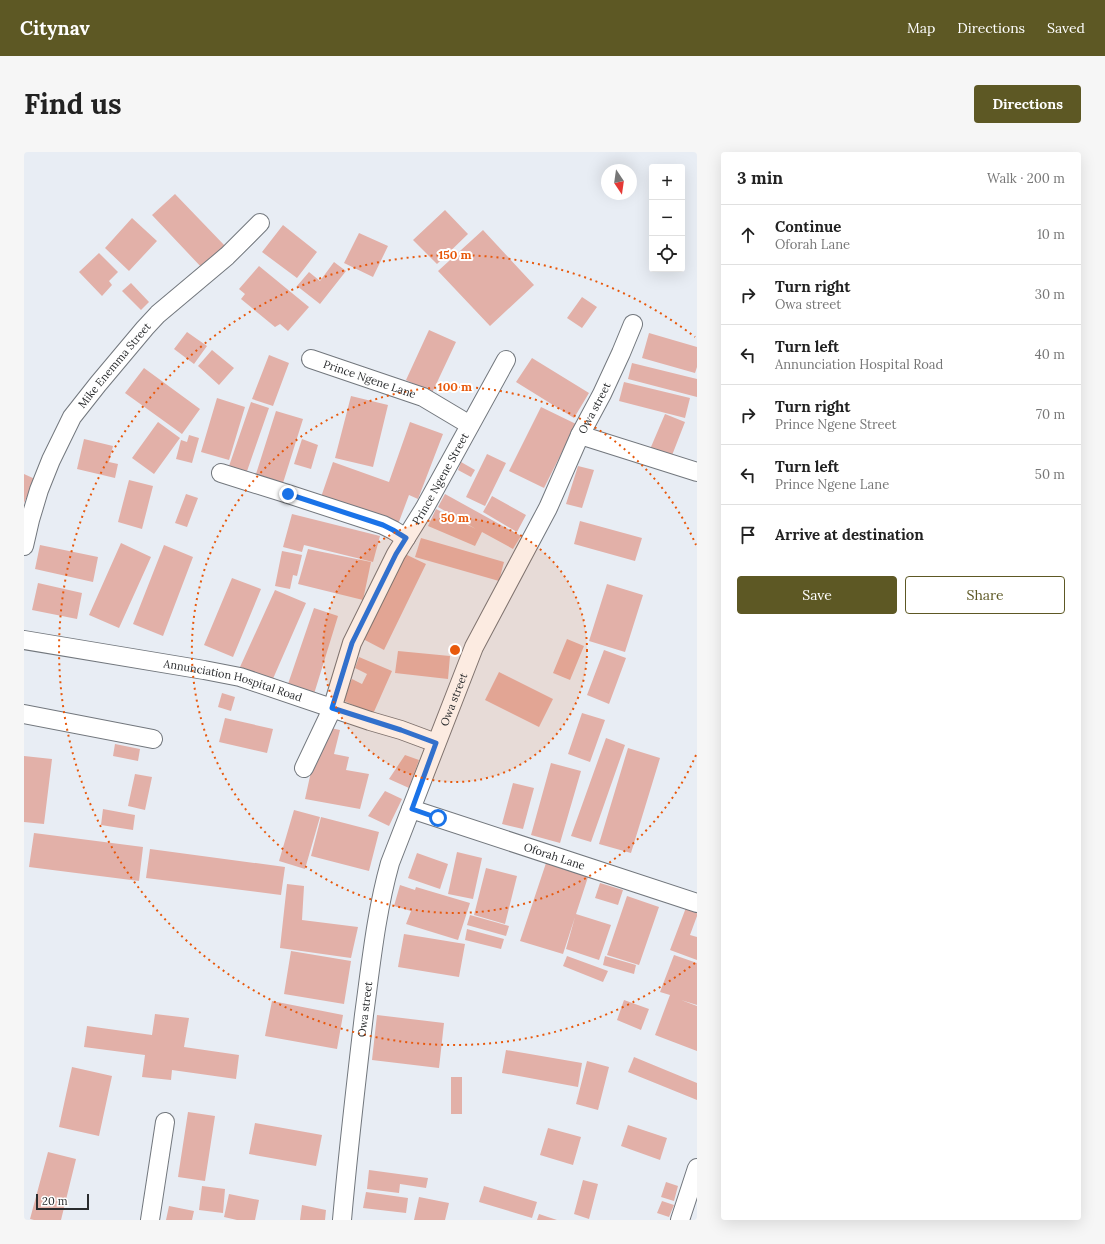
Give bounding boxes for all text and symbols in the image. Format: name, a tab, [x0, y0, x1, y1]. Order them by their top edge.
text: Citynav	[20, 16, 90, 40]
text: Map	[907, 19, 935, 37]
text: Directions	[957, 19, 1025, 37]
text: Saved	[1047, 19, 1085, 37]
button: Directions	[974, 85, 1081, 123]
text: Find us	[24, 86, 122, 122]
north arrow	[601, 164, 637, 200]
map controls	[649, 164, 685, 272]
button: +	[649, 164, 685, 200]
text: 3 min	[737, 167, 783, 189]
text: Walk · 200 m	[987, 170, 1065, 187]
button: −	[649, 200, 685, 236]
text: Continue	[775, 217, 841, 236]
icon: ahead	[737, 224, 759, 246]
text: 10 m	[1037, 226, 1065, 243]
button: locate	[649, 236, 685, 272]
text: Oforah Lane	[775, 236, 850, 253]
text: 150 m	[438, 247, 472, 262]
text: Turn right	[775, 277, 851, 296]
icon: right	[737, 284, 759, 306]
text: 30 m	[1035, 286, 1065, 303]
text: Owa street	[775, 296, 841, 313]
street label: Mike Enemma Street	[75, 319, 154, 411]
text: Turn left	[775, 337, 839, 356]
icon: left	[737, 344, 759, 366]
text: 40 m	[1035, 346, 1065, 363]
text: Annunciation Hospital Road	[775, 356, 943, 373]
street label: Prince Ngene Lane	[322, 357, 418, 401]
text: 100 m	[438, 379, 472, 394]
street label: Owa street	[575, 379, 614, 436]
text: Turn right	[775, 397, 851, 416]
icon: right	[737, 404, 759, 426]
text: 70 m	[1036, 406, 1065, 423]
text: Prince Ngene Street	[775, 416, 897, 433]
street label: Prince Ngene Street	[409, 430, 472, 527]
text: Turn left	[775, 457, 839, 476]
icon: left	[737, 464, 759, 486]
text: 50 m	[1035, 466, 1065, 483]
text: Prince Ngene Lane	[775, 476, 889, 493]
route end	[279, 485, 297, 503]
text: 50 m	[441, 510, 469, 525]
icon: arrive	[737, 524, 759, 546]
text: Arrive at destination	[775, 525, 924, 544]
button: Save	[737, 576, 897, 614]
button: Share	[905, 576, 1065, 614]
centre of rings	[448, 643, 462, 657]
street label: Annunciation Hospital Road	[162, 656, 304, 705]
street label: Owa street	[437, 670, 471, 728]
route start	[429, 809, 447, 827]
street label: Oforah Lane	[522, 840, 587, 873]
street label: Owa street	[354, 980, 375, 1038]
scale bar	[36, 1192, 89, 1211]
text: 20 m	[42, 1194, 67, 1208]

